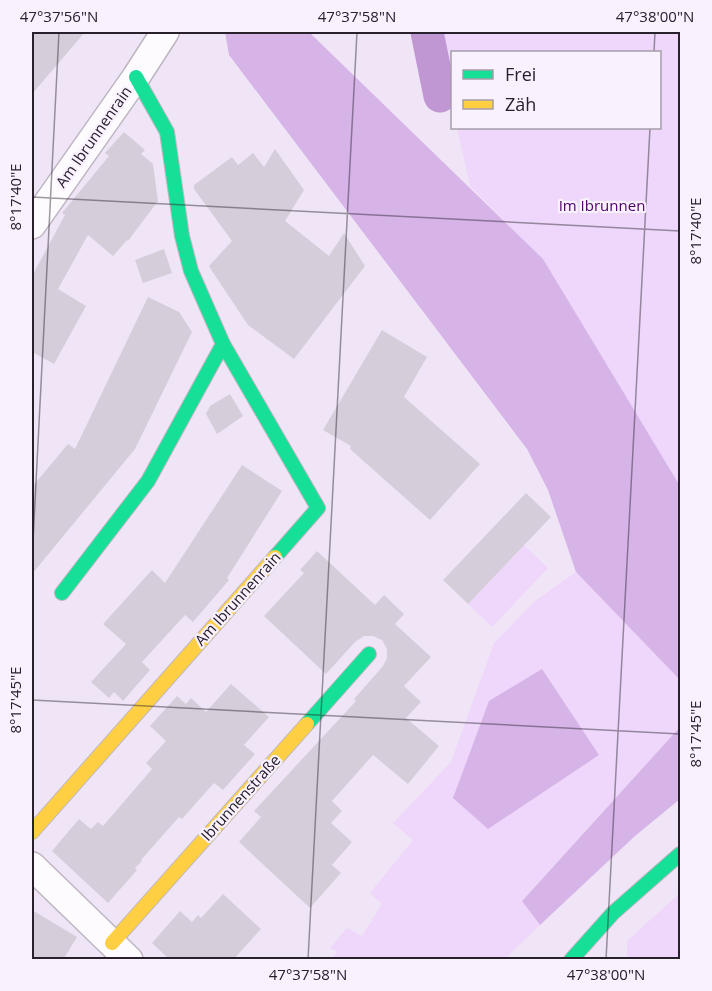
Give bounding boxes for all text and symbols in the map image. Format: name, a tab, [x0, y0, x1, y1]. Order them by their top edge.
text: 47°37'56"N	[20, 6, 98, 26]
text: 47°37'58"N	[318, 6, 396, 26]
text: 47°38'00"N	[616, 6, 694, 26]
legend	[451, 51, 661, 129]
text: Frei	[505, 62, 536, 86]
street label: Am Ibrunnenrain	[51, 82, 136, 191]
text: Zäh	[505, 92, 536, 116]
text: 8°17'40"E	[5, 164, 25, 230]
park label: Im Ibrunnen	[559, 195, 645, 215]
text: 8°17'40"E	[685, 198, 705, 264]
street label: Am Ibrunnenrain	[190, 547, 285, 649]
text: 8°17'45"E	[5, 667, 25, 733]
text: 8°17'45"E	[685, 701, 705, 767]
street label: Ibrunnenstraße	[196, 750, 284, 845]
text: 47°37'58"N	[269, 964, 347, 984]
text: 47°38'00"N	[567, 964, 645, 984]

